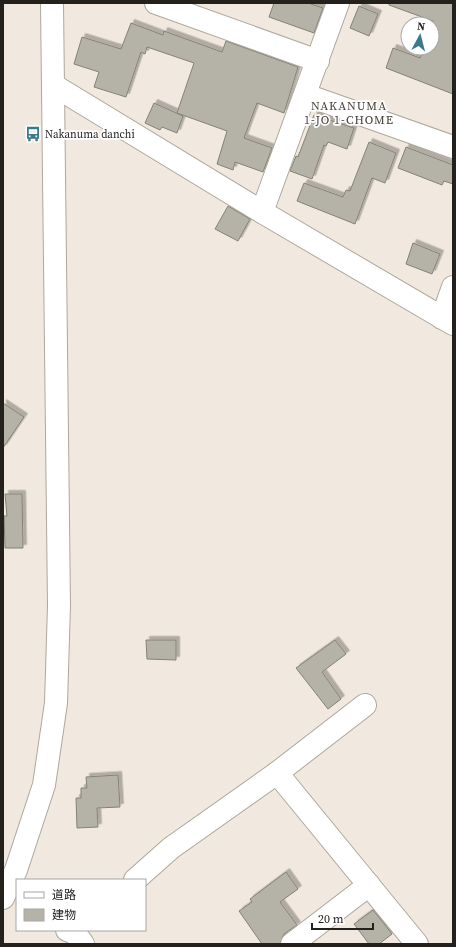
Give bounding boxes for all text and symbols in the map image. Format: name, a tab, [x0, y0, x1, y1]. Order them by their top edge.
north arrow	[400, 16, 440, 56]
text: N	[416, 19, 426, 35]
district label: NAKANUMA 1-JO 1-CHOME	[304, 98, 394, 128]
bus stop icon: Nakanuma danchi	[24, 125, 42, 143]
place label: Nakanuma danchi	[45, 127, 135, 142]
legend	[16, 879, 146, 931]
text: 道路	[52, 887, 76, 903]
scale bar	[312, 905, 373, 931]
text: 建物	[52, 907, 76, 923]
text: 20 m	[318, 911, 344, 927]

